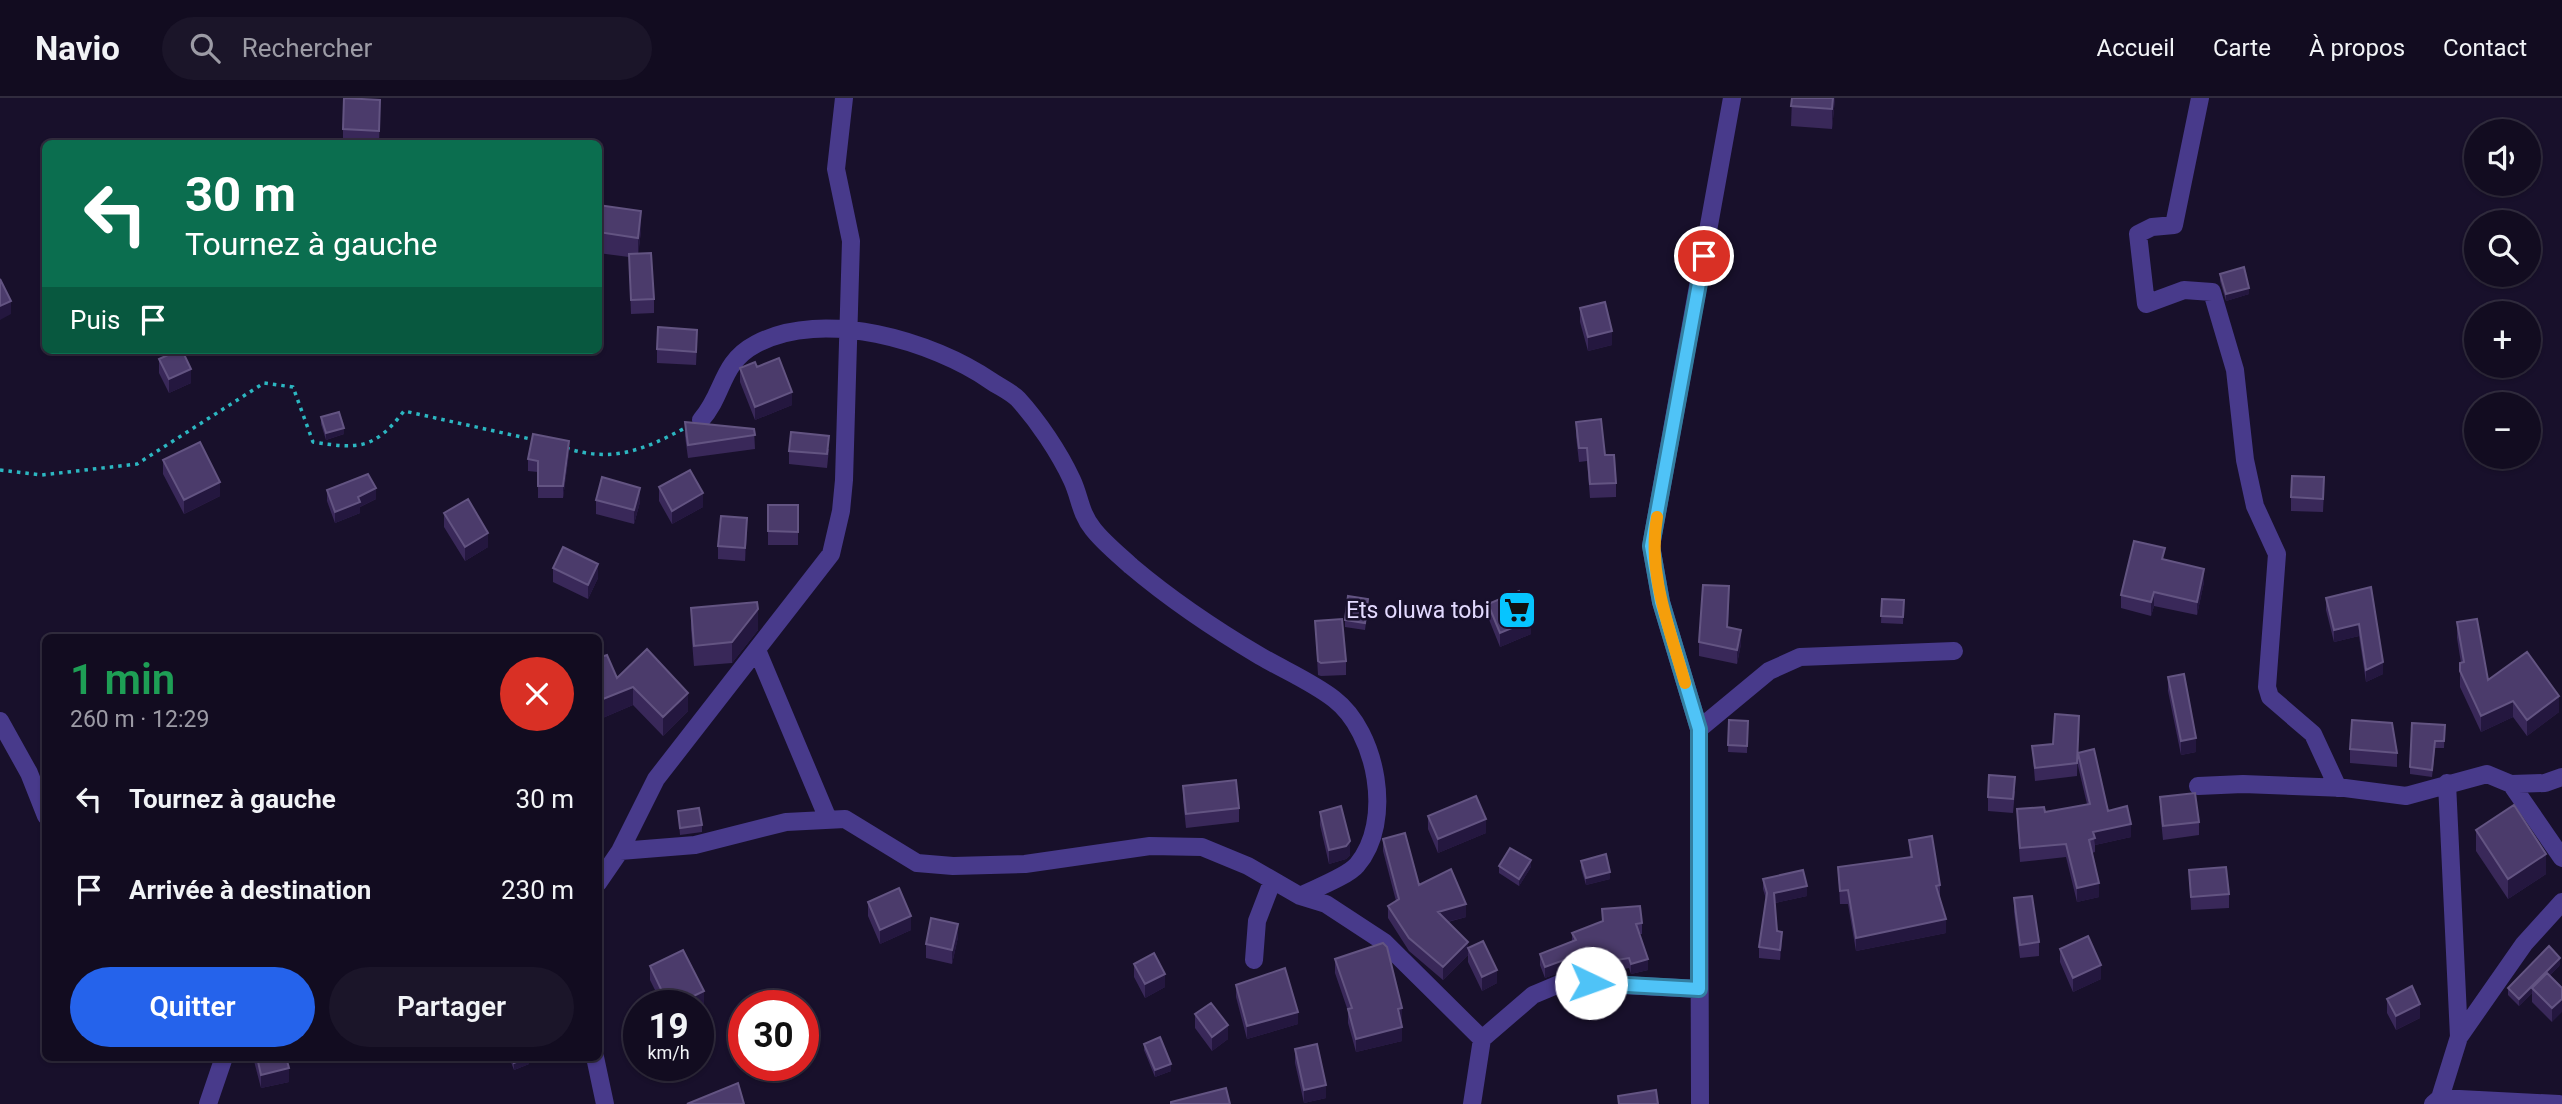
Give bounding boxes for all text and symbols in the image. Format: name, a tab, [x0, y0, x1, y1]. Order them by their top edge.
search box	[162, 17, 652, 80]
text: Navio	[35, 29, 120, 68]
icon: search	[186, 29, 224, 67]
text: Rechercher	[242, 33, 372, 63]
text: Accueil	[2096, 34, 2175, 62]
text: Carte	[2213, 34, 2271, 62]
text: À propos	[2309, 34, 2405, 62]
text: Contact	[2443, 34, 2527, 62]
map controls	[2464, 119, 2541, 469]
button: sound	[2464, 119, 2541, 196]
text: 30 m	[185, 166, 296, 223]
icon: left	[70, 168, 161, 259]
button: search	[2464, 210, 2541, 287]
text: Tournez à gauche	[185, 225, 437, 263]
pin	[1674, 226, 1734, 286]
icon: arrive	[1685, 237, 1723, 275]
icon: arrive	[134, 301, 172, 339]
button: +	[2464, 301, 2541, 378]
text: Puis	[70, 305, 120, 335]
button: −	[2464, 392, 2541, 469]
supermarket icon: Ets oluwa tobi	[1496, 589, 1538, 631]
place label: Ets oluwa tobi	[1346, 597, 1490, 624]
text: 1 min	[70, 655, 175, 704]
button: close	[500, 657, 574, 731]
text: 260 m · 12:29	[70, 706, 209, 733]
icon: left	[70, 780, 108, 818]
text: Tournez à gauche	[129, 784, 336, 814]
text: 30 m	[516, 784, 574, 814]
icon: arrive	[70, 871, 108, 909]
text: Arrivée à destination	[129, 875, 371, 905]
text: 230 m	[501, 875, 574, 905]
position arrow	[1554, 946, 1628, 1020]
button: Quitter	[70, 967, 315, 1047]
button: Partager	[329, 967, 574, 1047]
speed limit sign: 30	[728, 990, 819, 1081]
text: 19	[648, 1006, 689, 1047]
text: km/h	[647, 1042, 690, 1063]

